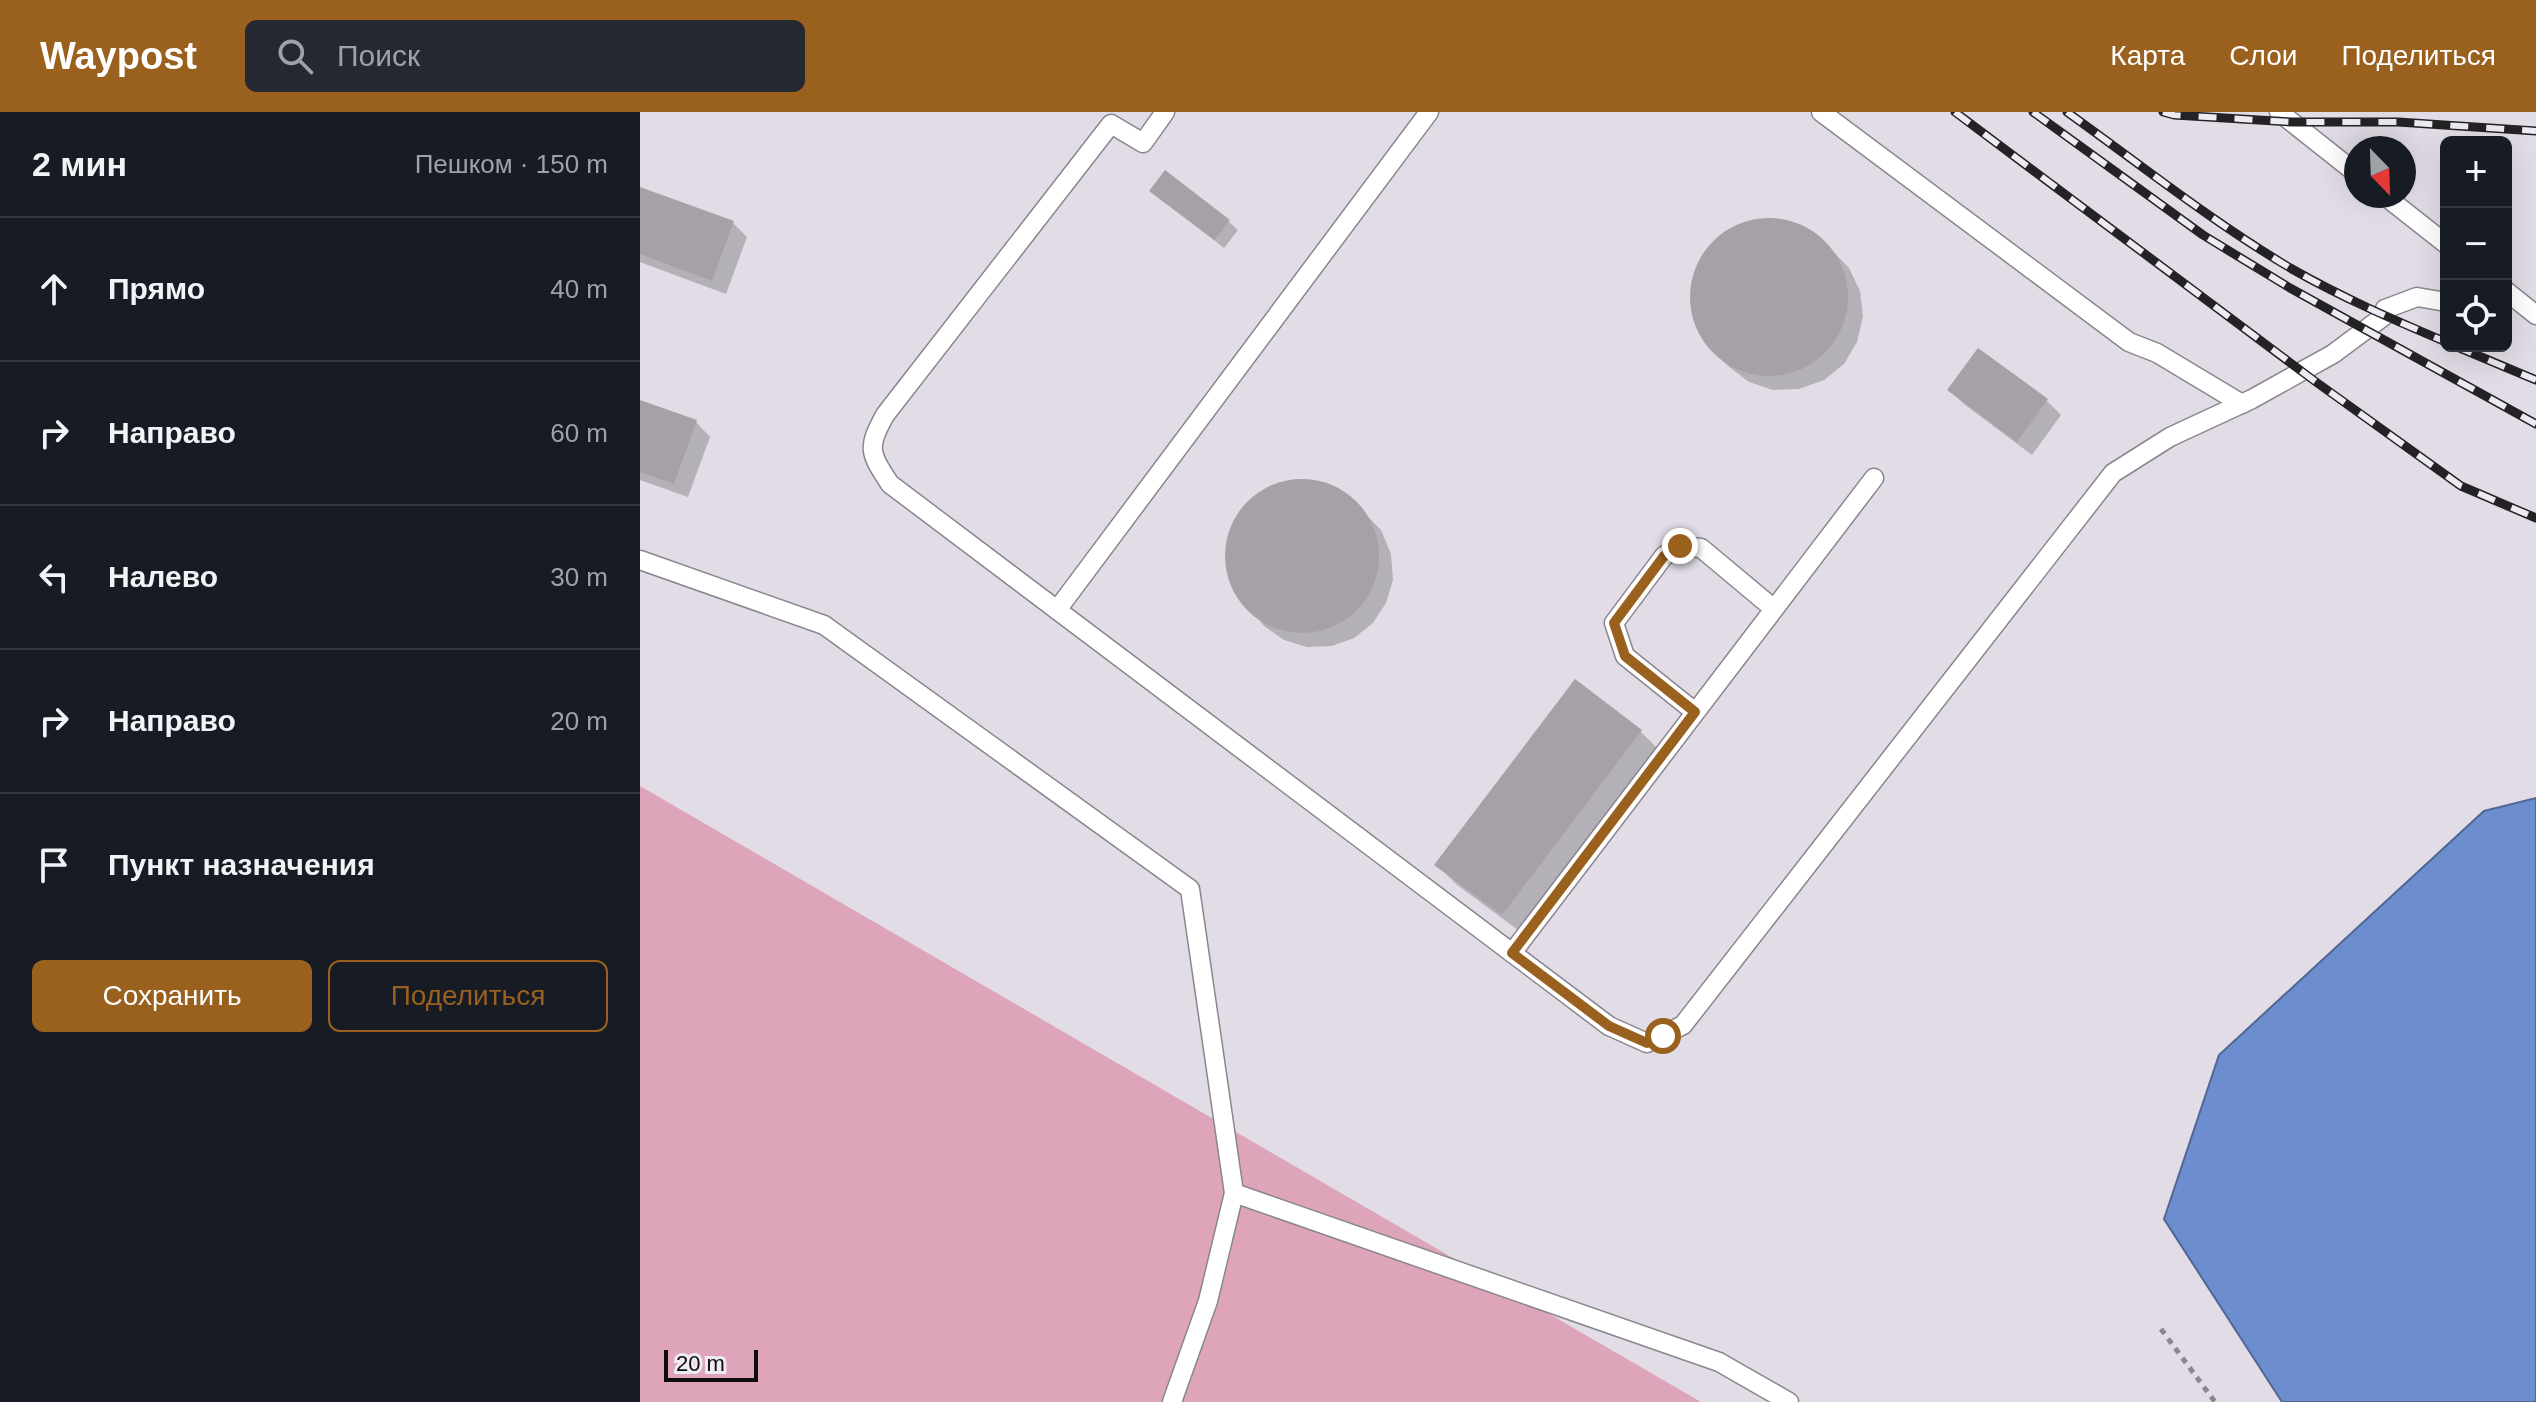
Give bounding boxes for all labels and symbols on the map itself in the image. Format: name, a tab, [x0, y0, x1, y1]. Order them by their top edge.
north arrow	[2344, 136, 2416, 208]
route end	[1662, 528, 1698, 564]
route start	[1645, 1018, 1681, 1054]
scale bar	[664, 1346, 758, 1382]

